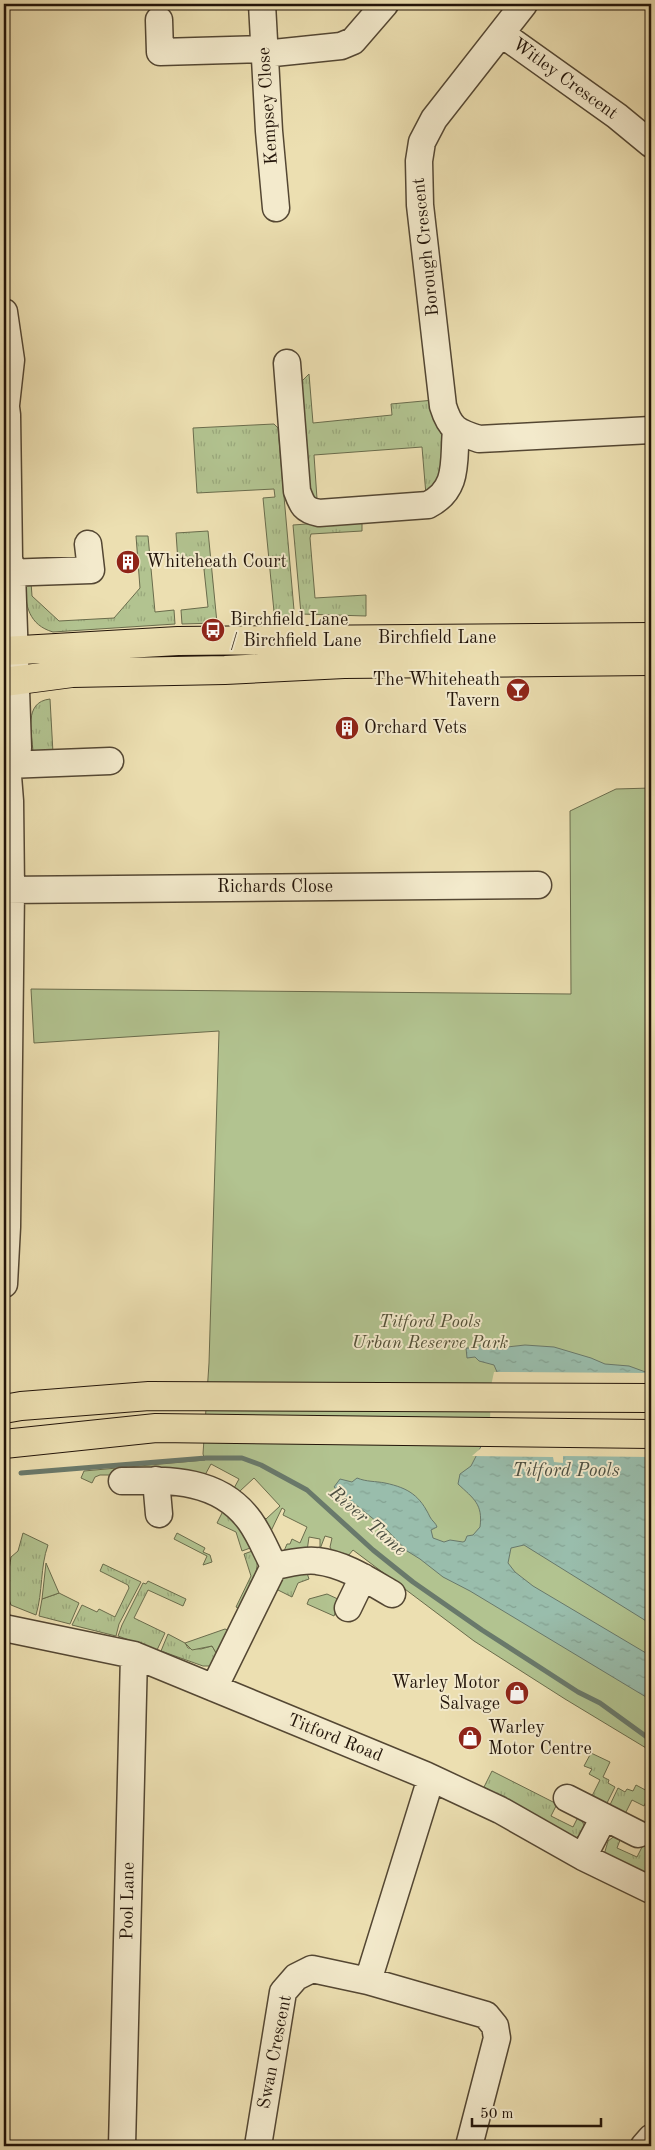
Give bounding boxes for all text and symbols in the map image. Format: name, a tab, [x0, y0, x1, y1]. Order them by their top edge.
street label: Witley Crescent	[509, 35, 621, 123]
street label: Kempsey Close	[255, 46, 281, 166]
street label: Borough Crescent	[410, 177, 442, 317]
building icon: Whiteheath Court	[115, 549, 141, 575]
place label: Whiteheath Court	[146, 553, 287, 571]
place label: Birchfield Lane / Birchfield Lane	[230, 611, 362, 650]
bus stop icon: Birchfield Lane / Birchfield Lane	[200, 617, 226, 643]
street label: Birchfield Lane	[378, 629, 496, 647]
place label: The Whiteheath Tavern	[373, 671, 500, 710]
bar icon: The Whiteheath Tavern	[505, 677, 531, 703]
building icon: Orchard Vets	[334, 715, 360, 741]
place label: Orchard Vets	[364, 719, 467, 737]
street label: Richards Close	[217, 878, 333, 896]
park label: Titford Pools Urban Reserve Park	[352, 1313, 508, 1352]
water label: Titford Pools	[512, 1462, 620, 1481]
water label: River Tame	[324, 1483, 409, 1561]
place label: Warley Motor Salvage	[392, 1674, 501, 1713]
shop icon: Warley Motor Salvage	[504, 1680, 530, 1706]
street label: Titford Road	[285, 1711, 385, 1765]
place label: Warley Motor Centre	[488, 1719, 592, 1758]
shop icon: Warley Motor Centre	[457, 1725, 483, 1751]
street label: Pool Lane	[118, 1862, 138, 1940]
street label: Swan Crescent	[255, 1993, 295, 2111]
scale bar	[472, 2095, 601, 2127]
text: 50 m	[480, 2107, 514, 2122]

